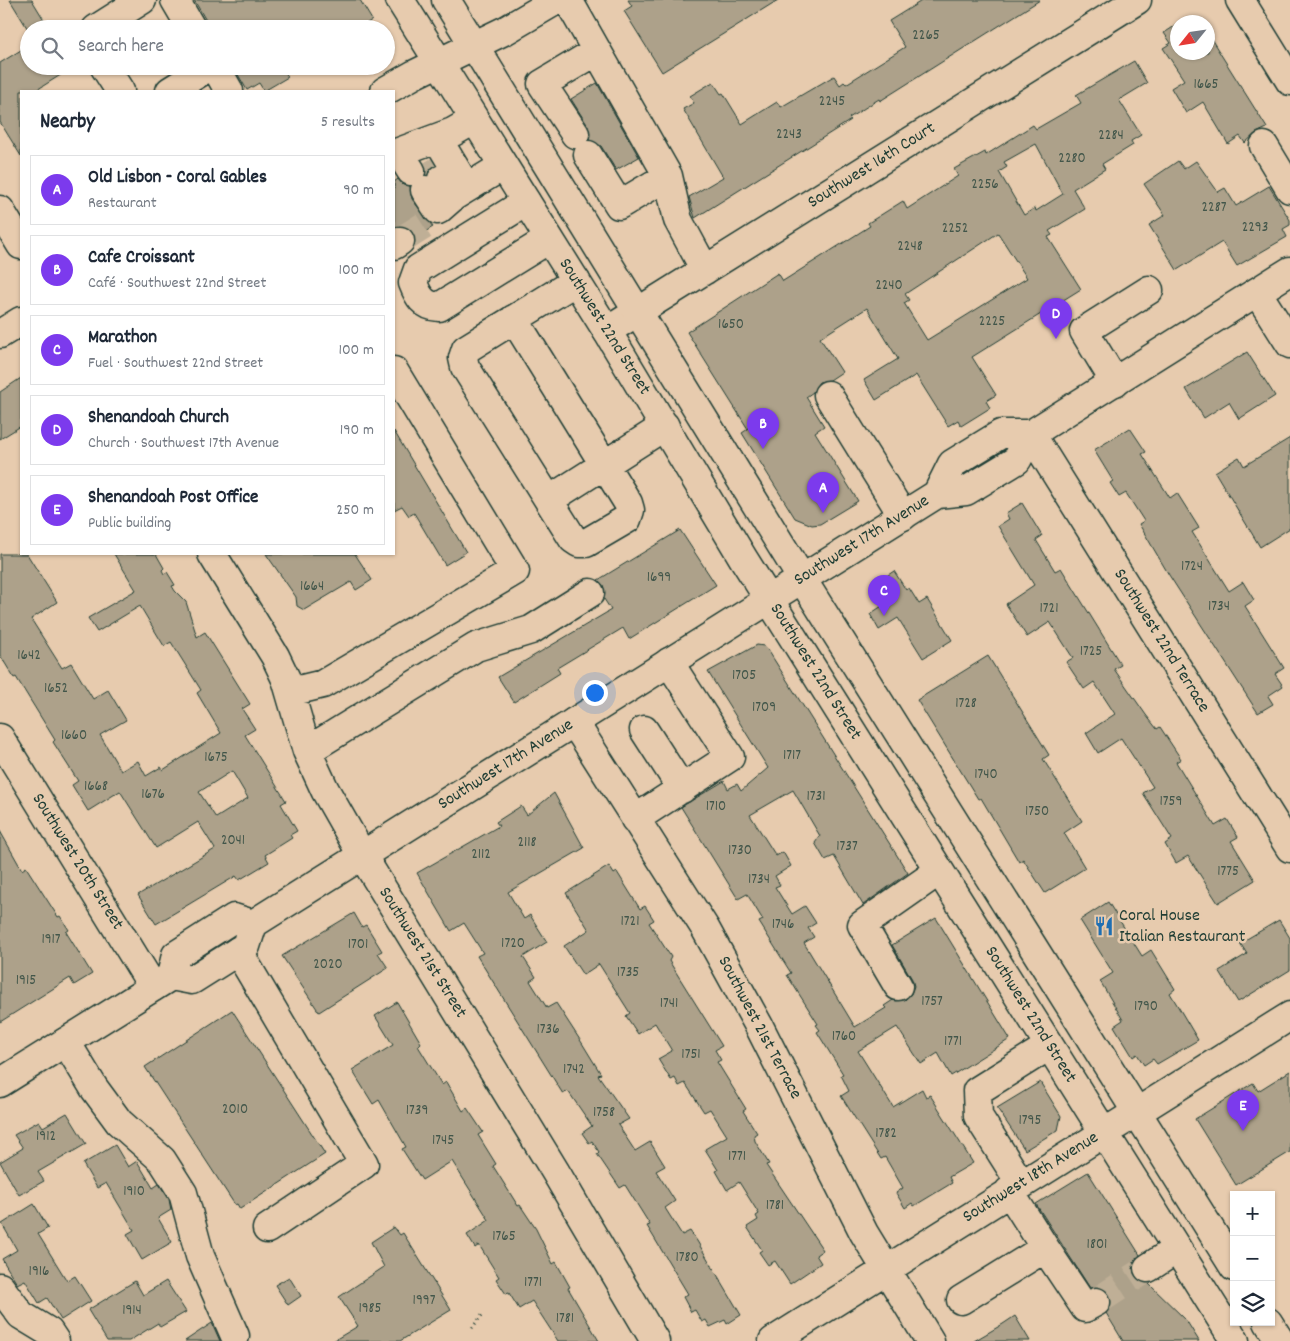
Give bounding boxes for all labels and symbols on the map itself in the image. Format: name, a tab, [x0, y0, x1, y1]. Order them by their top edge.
north arrow	[1170, 15, 1215, 60]
house number: 2265	[912, 25, 940, 47]
house number: 1665	[1194, 74, 1219, 96]
house number: 2245	[819, 91, 845, 113]
street label: Southwest 16th Court	[803, 116, 941, 215]
house number: 2243	[776, 124, 802, 146]
house number: 2284	[1098, 125, 1124, 147]
house number: 2280	[1058, 148, 1086, 170]
house number: 2256	[971, 174, 999, 196]
house number: 2287	[1202, 197, 1227, 219]
house number: 2293	[1242, 217, 1268, 239]
house number: 2252	[942, 218, 968, 240]
house number: 2248	[897, 236, 923, 258]
street label: Southwest 22nd Street	[552, 254, 656, 400]
house number: 2240	[875, 275, 903, 297]
pin: D	[1040, 298, 1072, 339]
house number: 2225	[979, 311, 1005, 333]
house number: 1650	[718, 314, 744, 336]
pin: B	[747, 408, 779, 449]
pin: A	[807, 472, 839, 513]
street label: Southwest 17th Avenue	[789, 489, 935, 593]
house number: 1724	[1181, 556, 1203, 578]
street label: Southwest 22nd Terrace	[1107, 564, 1215, 718]
house number: 1699	[647, 567, 671, 589]
pin: C	[868, 575, 900, 616]
house number: 1664	[300, 576, 324, 598]
house number: 1734	[1208, 596, 1230, 618]
house number: 1721	[1040, 598, 1058, 620]
street label: Southwest 22nd Street	[763, 599, 867, 745]
house number: 1725	[1080, 641, 1102, 663]
house number: 1642	[17, 645, 41, 667]
house number: 1705	[732, 665, 756, 687]
house number: 1652	[44, 678, 68, 700]
your location	[582, 680, 608, 706]
house number: 1728	[955, 693, 977, 715]
house number: 1709	[752, 697, 776, 719]
street label: Southwest 17th Avenue	[433, 713, 579, 817]
house number: 1660	[61, 725, 87, 747]
house number: 1717	[783, 745, 801, 767]
house number: 1675	[204, 747, 228, 769]
house number: 1740	[974, 764, 998, 786]
house number: 1668	[84, 776, 108, 798]
house number: 1676	[141, 784, 165, 806]
house number: 1731	[807, 786, 825, 808]
street label: Southwest 20th Street	[25, 789, 129, 935]
house number: 1759	[1160, 791, 1182, 813]
house number: 1710	[706, 796, 726, 818]
house number: 1750	[1025, 801, 1049, 823]
house number: 2041	[221, 830, 245, 852]
house number: 2118	[517, 832, 537, 854]
house number: 1737	[836, 836, 858, 858]
house number: 1730	[728, 840, 752, 862]
house number: 2112	[471, 844, 491, 866]
house number: 1775	[1217, 861, 1239, 883]
house number: 1734	[748, 869, 770, 891]
street label: Southwest 21st Street	[372, 883, 473, 1024]
place label: Coral House Italian Restaurant	[1119, 904, 1246, 950]
house number: 1721	[621, 911, 639, 933]
house number: 1746	[772, 914, 794, 936]
restaurant icon: Coral House Italian Restaurant	[1093, 915, 1115, 937]
house number: 1917	[41, 929, 61, 951]
house number: 1720	[501, 933, 525, 955]
house number: 1701	[348, 934, 368, 956]
street label: Southwest 22nd Street	[978, 942, 1082, 1088]
street label: Southwest 21st Terrace	[711, 952, 807, 1104]
house number: 2020	[313, 954, 343, 976]
house number: 1735	[617, 962, 639, 984]
house number: 1915	[16, 970, 36, 992]
house number: 1757	[921, 991, 943, 1013]
house number: 1741	[660, 993, 678, 1015]
house number: 1790	[1134, 996, 1158, 1018]
house number: 1736	[536, 1019, 560, 1041]
house number: 1760	[832, 1026, 856, 1048]
house number: 1771	[944, 1031, 962, 1053]
house number: 1751	[681, 1044, 701, 1066]
house number: 1742	[563, 1059, 585, 1081]
pin: E	[1227, 1090, 1259, 1131]
house number: 2010	[222, 1099, 248, 1121]
house number: 1739	[406, 1100, 428, 1122]
house number: 1758	[593, 1102, 615, 1124]
house number: 1795	[1019, 1110, 1041, 1132]
house number: 1782	[875, 1123, 897, 1145]
house number: 1912	[36, 1126, 56, 1148]
street label: Southwest 18th Avenue	[958, 1126, 1104, 1230]
house number: 1745	[432, 1130, 454, 1152]
house number: 1771	[728, 1146, 746, 1168]
house number: 1910	[123, 1181, 145, 1203]
house number: 1781	[766, 1195, 784, 1217]
house number: 1765	[492, 1226, 516, 1248]
house number: 1801	[1087, 1234, 1107, 1256]
house number: 1780	[675, 1247, 699, 1269]
house number: 1916	[29, 1261, 49, 1283]
house number: 1771	[524, 1272, 542, 1294]
house number: 1997	[413, 1290, 436, 1312]
house number: 1985	[358, 1298, 382, 1320]
house number: 1914	[122, 1300, 142, 1322]
house number: 1781	[556, 1308, 574, 1330]

